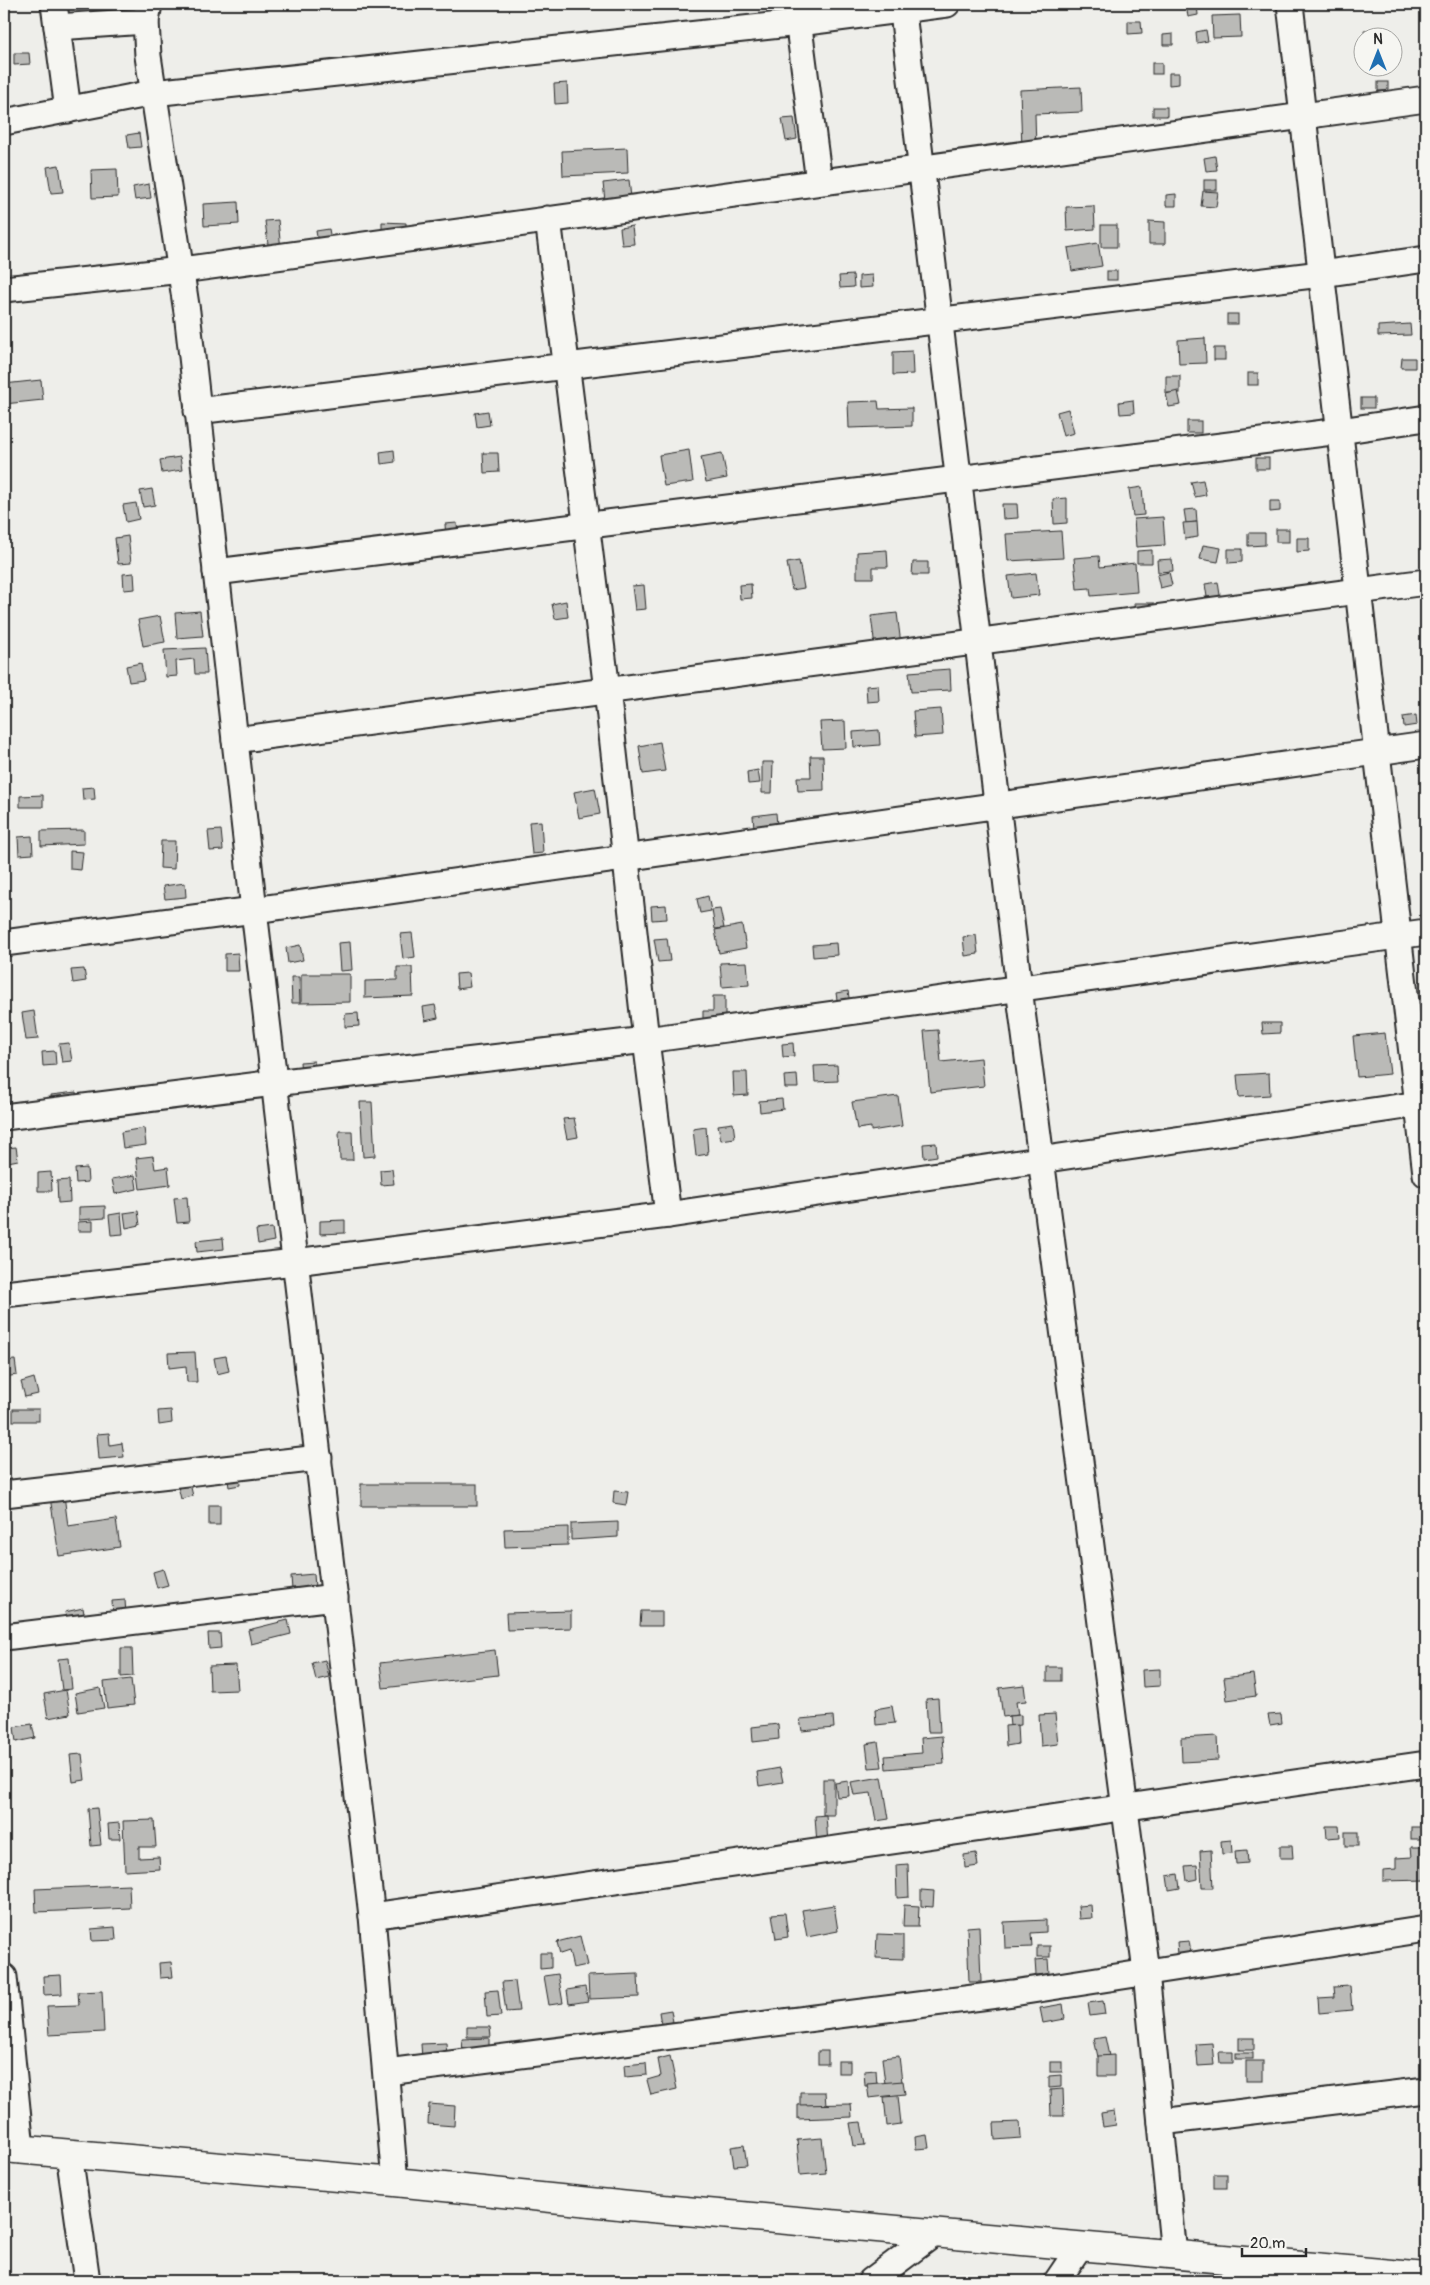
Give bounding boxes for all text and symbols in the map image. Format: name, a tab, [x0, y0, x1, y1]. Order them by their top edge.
north arrow	[1352, 28, 1402, 78]
text: N	[1373, 31, 1383, 48]
scale bar	[1242, 2225, 1306, 2257]
text: 20 m	[1250, 2234, 1285, 2253]

